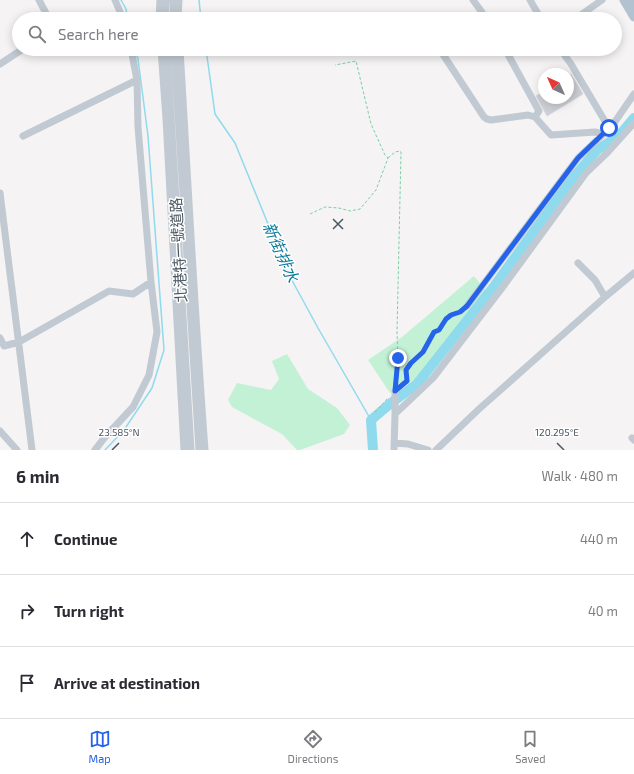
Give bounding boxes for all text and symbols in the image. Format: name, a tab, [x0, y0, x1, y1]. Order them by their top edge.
search box	[12, 12, 622, 56]
icon: search	[26, 23, 48, 45]
text: Search here	[58, 25, 139, 43]
north arrow	[538, 68, 574, 104]
route start	[600, 119, 618, 137]
street label: 北港特一號道路	[166, 197, 190, 303]
water label: 新街排水	[260, 219, 304, 286]
route end	[389, 349, 407, 367]
text: 23.585°N	[99, 426, 139, 438]
text: 120.295°E	[535, 426, 579, 438]
text: 6 min	[16, 466, 60, 486]
text: Walk · 480 m	[541, 468, 618, 484]
icon: ahead	[16, 528, 38, 550]
text: Continue	[54, 530, 117, 548]
text: 440 m	[580, 531, 618, 547]
icon: right	[16, 600, 38, 622]
text: Turn right	[54, 602, 124, 620]
text: 40 m	[588, 603, 618, 619]
icon: arrive	[16, 672, 38, 694]
text: Arrive at destination	[54, 674, 200, 692]
tab: Map	[89, 728, 111, 765]
tab: Directions	[288, 728, 338, 765]
tab: Saved	[515, 728, 546, 765]

